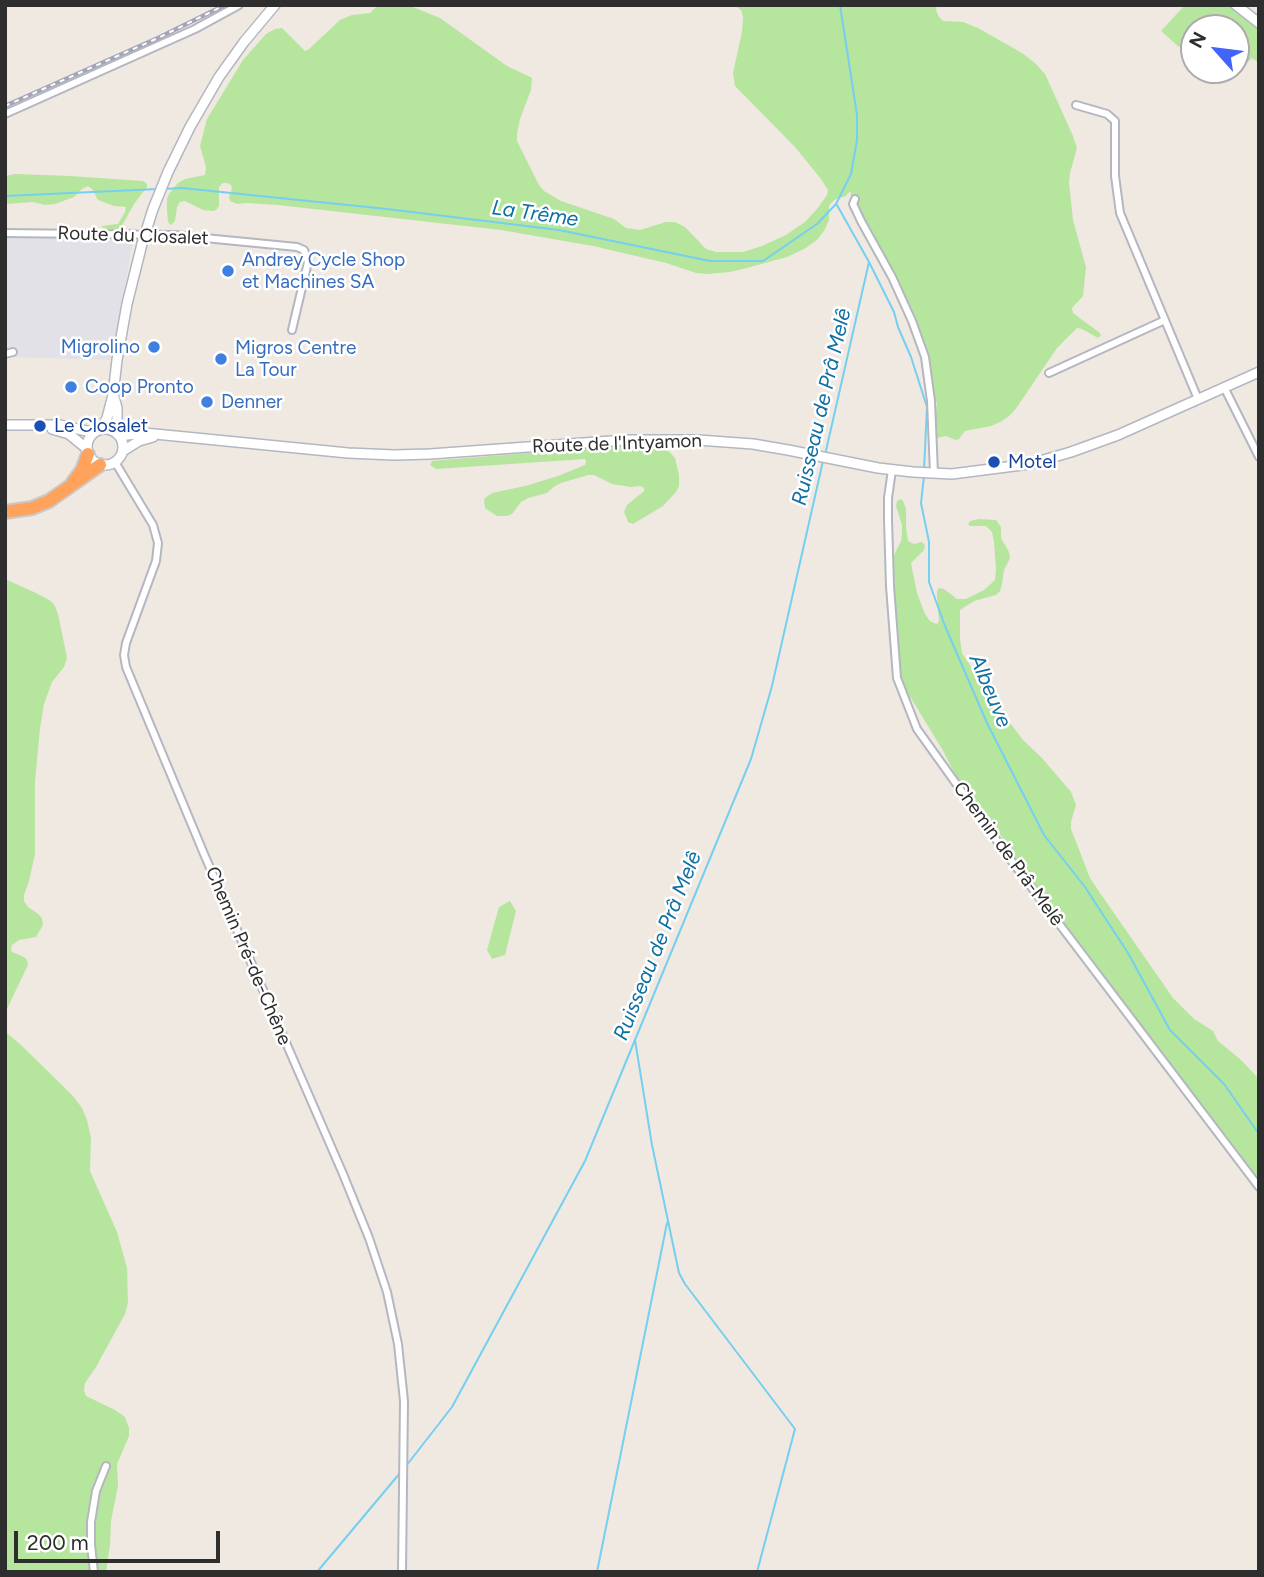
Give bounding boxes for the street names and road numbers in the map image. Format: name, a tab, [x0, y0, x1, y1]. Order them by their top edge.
street label: Route du Closalet	[57, 222, 209, 250]
street label: Route de l'Intyamon	[532, 430, 702, 458]
street label: Chemin de Prâ-Melê	[948, 777, 1068, 931]
street label: Chemin Pré-de-Chêne	[200, 863, 296, 1049]

